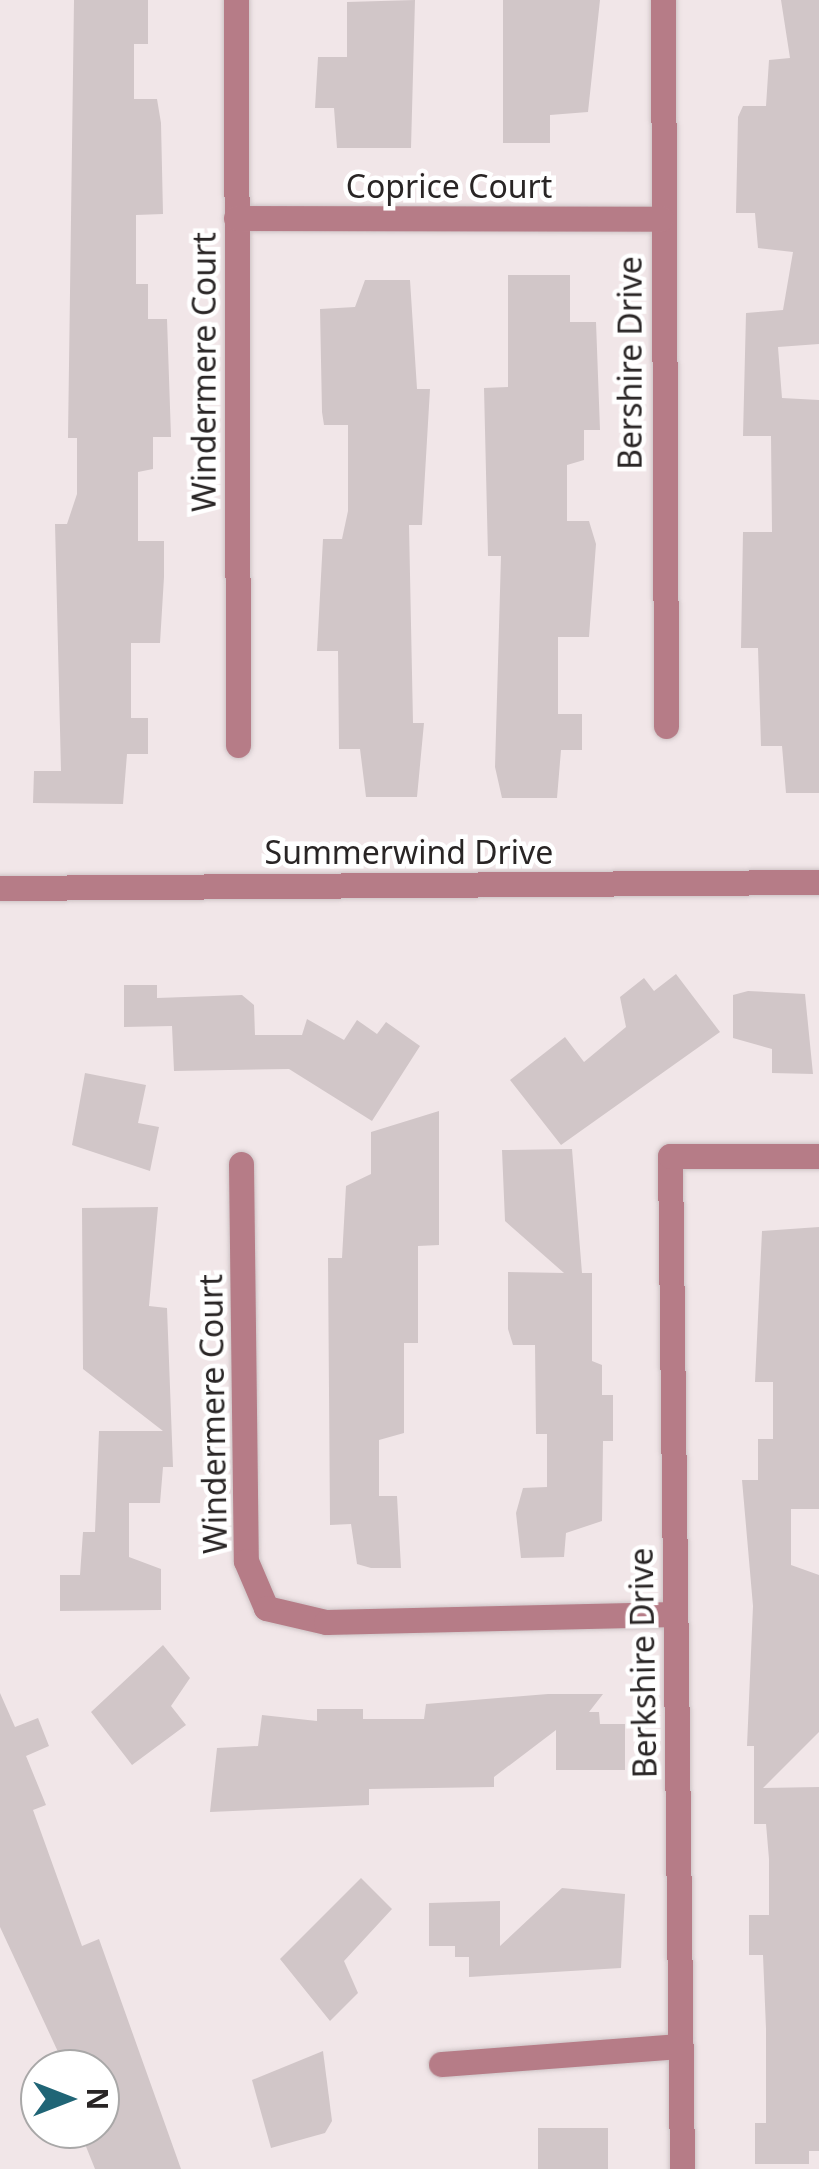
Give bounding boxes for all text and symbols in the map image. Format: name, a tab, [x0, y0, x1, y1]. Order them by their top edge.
street label: Coprice Court	[346, 167, 552, 205]
street label: Windermere Court	[185, 232, 223, 512]
street label: Bershire Drive	[611, 256, 649, 470]
street label: Summerwind Drive	[265, 833, 553, 871]
street label: Windermere Court	[191, 1274, 235, 1554]
street label: Berkshire Drive	[622, 1547, 664, 1779]
north arrow	[20, 2049, 120, 2149]
text: N	[79, 2088, 117, 2110]

